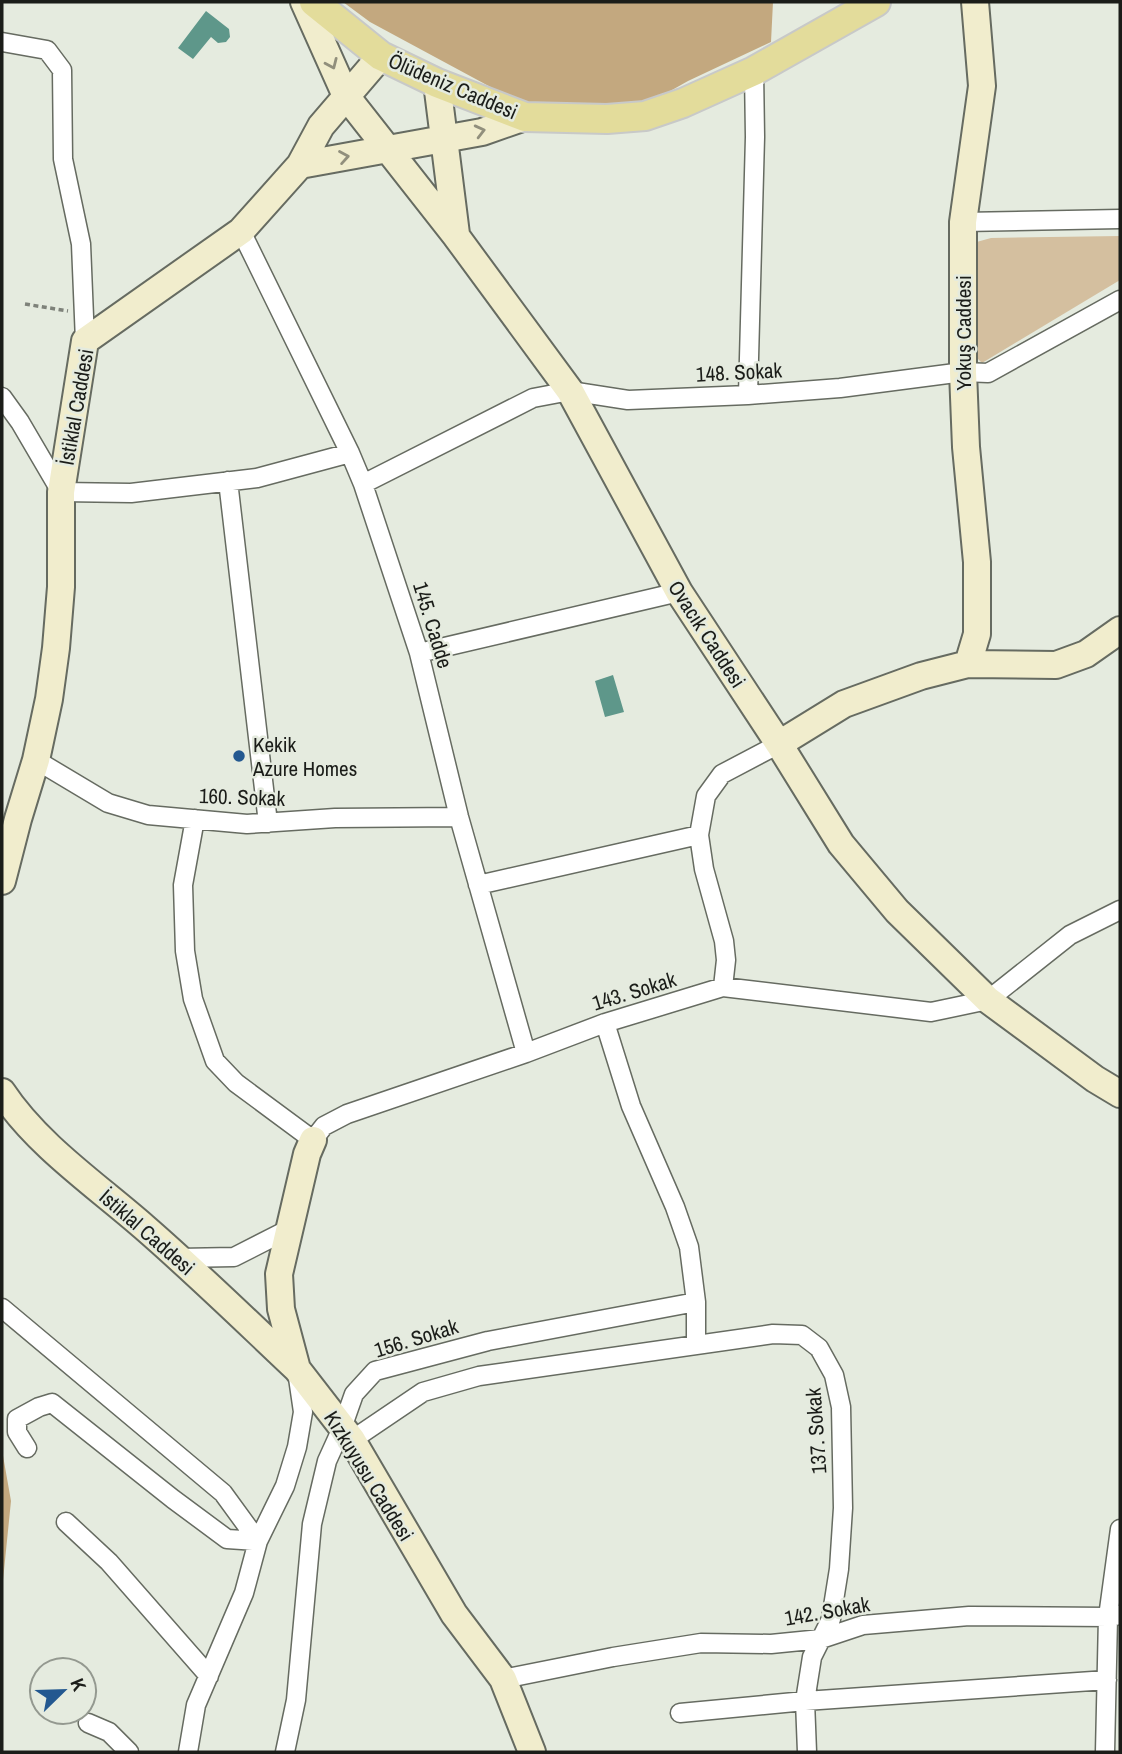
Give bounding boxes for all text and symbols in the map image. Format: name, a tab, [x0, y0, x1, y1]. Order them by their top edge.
street label: Ölüdeniz Caddesi	[384, 46, 522, 126]
one-way arrow	[324, 57, 338, 69]
one-way arrow	[474, 125, 486, 139]
one-way arrow	[339, 150, 350, 165]
street label: Yokuş Caddesi	[949, 275, 978, 391]
street label: İstiklal Caddesi	[51, 347, 101, 467]
street label: 148. Sokak	[695, 355, 783, 389]
street label: Ovacık Caddesi	[661, 575, 753, 693]
street label: 145. Cadde	[406, 578, 460, 672]
place label: Kekik Azure Homes	[252, 730, 357, 783]
marker: Kekik Azure Homes	[231, 748, 247, 764]
street label: 160. Sokak	[198, 781, 286, 813]
street label: 143. Sokak	[589, 964, 680, 1017]
street label: İstiklal Caddesi	[93, 1182, 201, 1282]
street label: 156. Sokak	[371, 1311, 462, 1364]
street label: 137. Sokak	[799, 1387, 833, 1475]
street label: Kızkuyusu Caddesi	[317, 1405, 421, 1547]
street label: 142. Sokak	[782, 1589, 872, 1633]
north arrow	[28, 1656, 98, 1726]
text: K	[64, 1674, 93, 1695]

